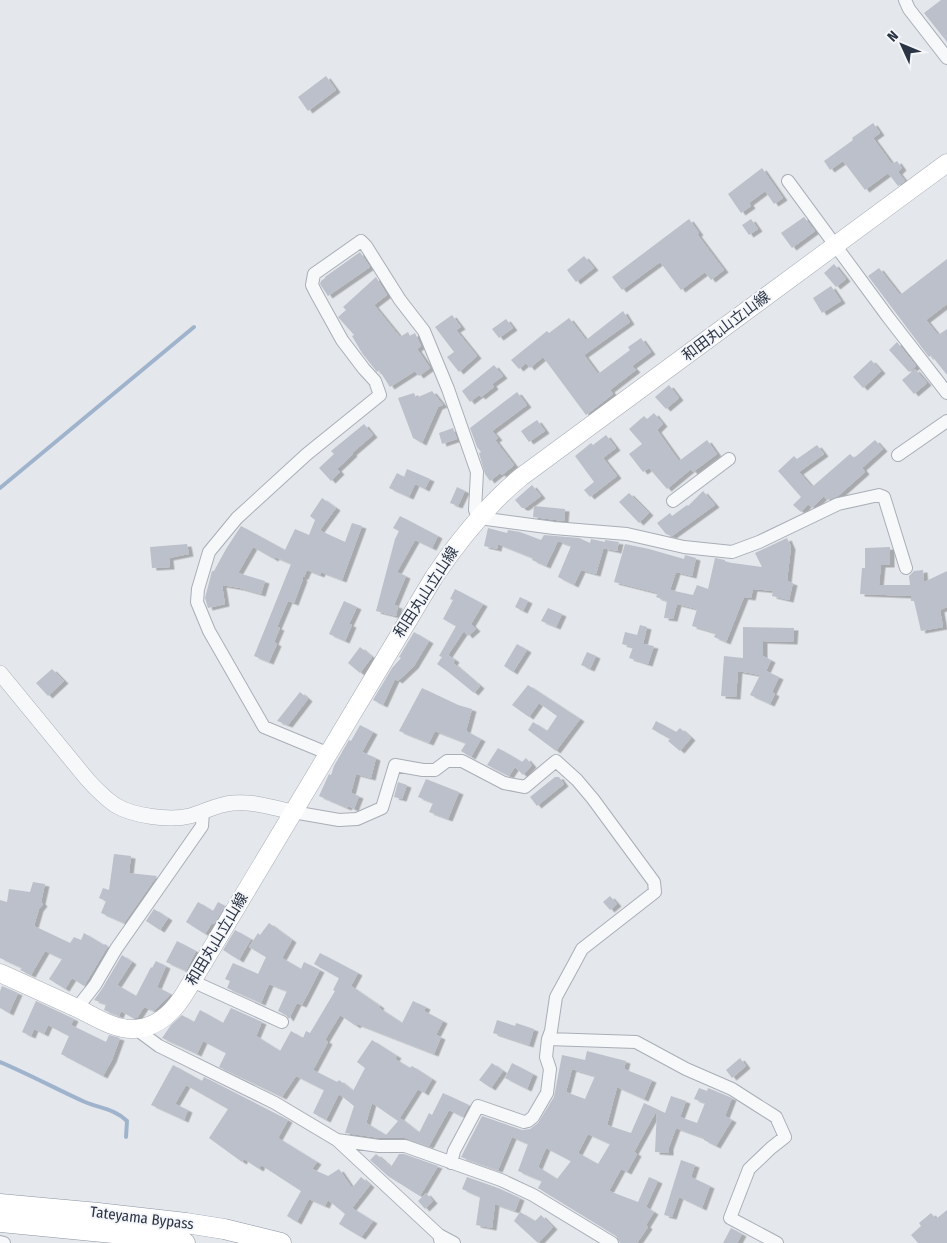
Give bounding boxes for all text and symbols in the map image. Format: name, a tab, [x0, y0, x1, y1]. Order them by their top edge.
north arrow	[877, 20, 927, 70]
text: N	[884, 27, 902, 45]
street label: 和田丸山立山線	[679, 287, 773, 365]
street label: 和田丸山立山線	[390, 543, 462, 641]
street label: 和田丸山立山線	[182, 889, 252, 989]
street label: Tateyama Bypass	[89, 1203, 195, 1233]

